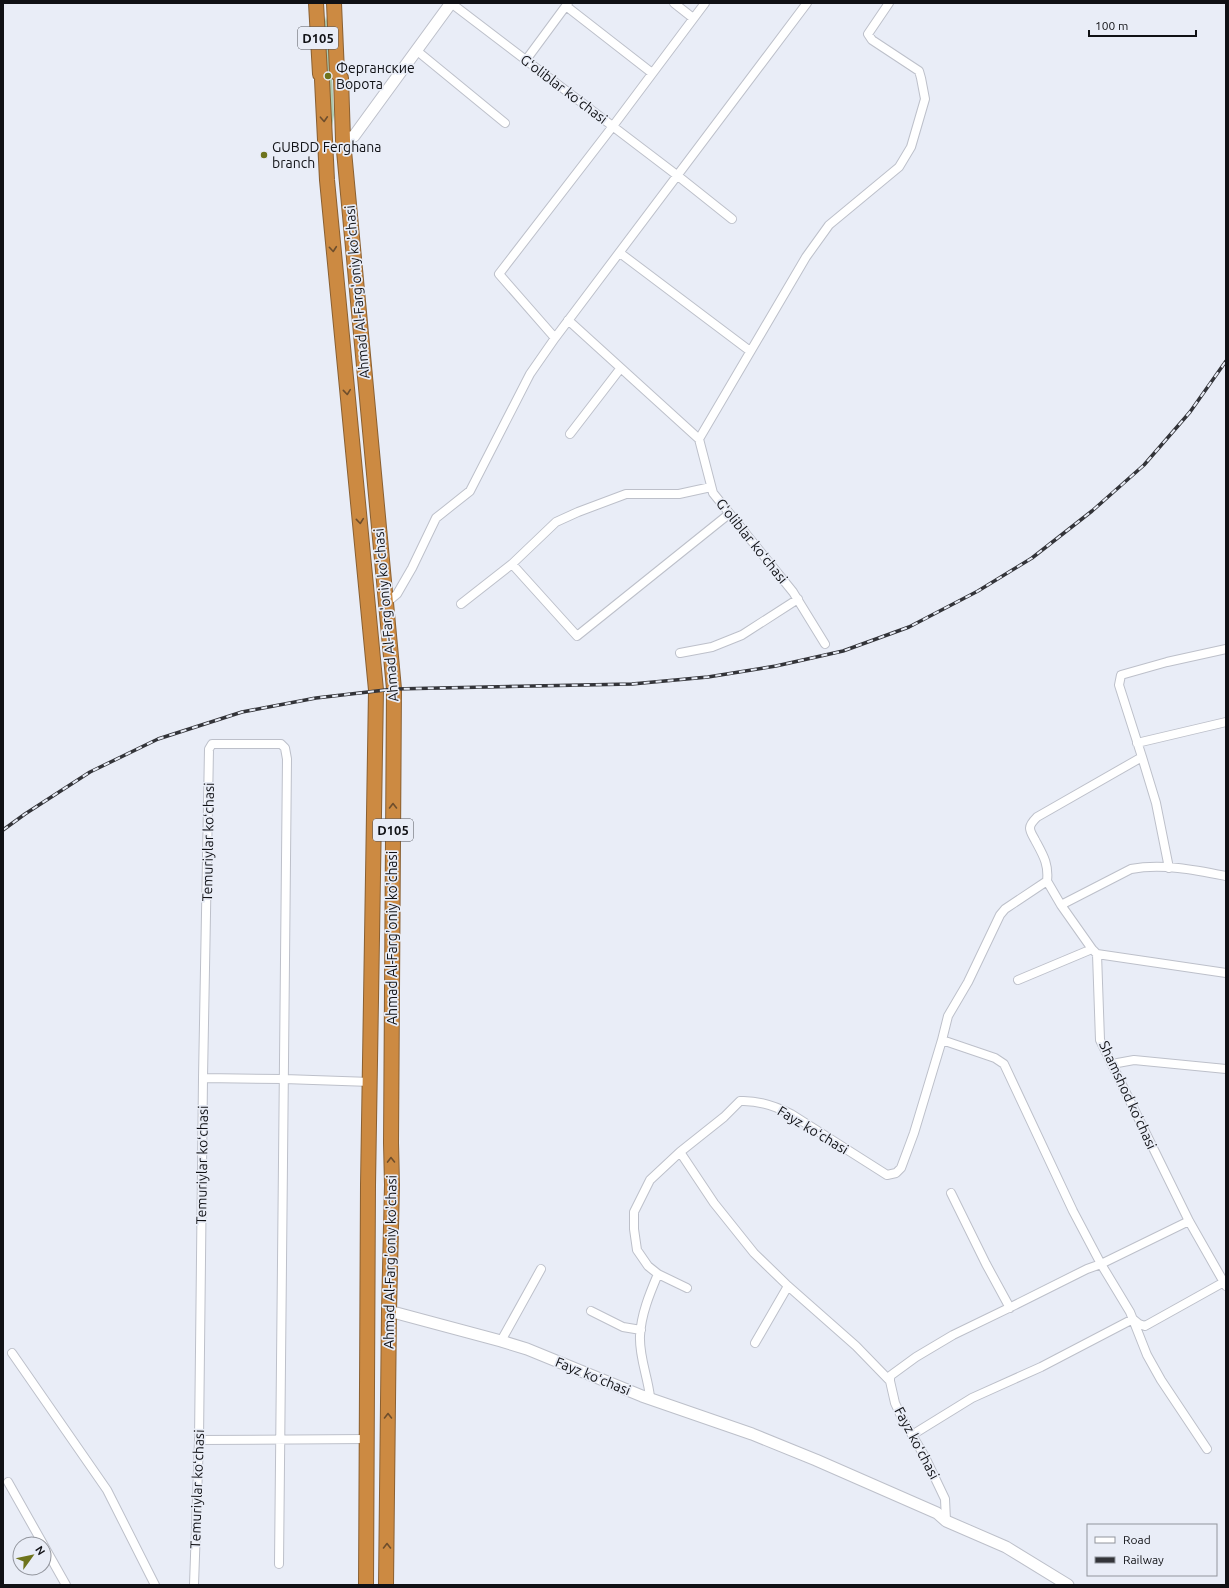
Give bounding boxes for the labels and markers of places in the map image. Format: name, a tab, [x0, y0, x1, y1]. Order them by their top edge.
place label: Ферганские Ворота	[336, 60, 415, 92]
marker: Ферганские Ворота	[323, 71, 333, 81]
place label: GUBDD Ferghana branch	[272, 139, 382, 171]
marker: GUBDD Ferghana branch	[259, 150, 269, 160]

